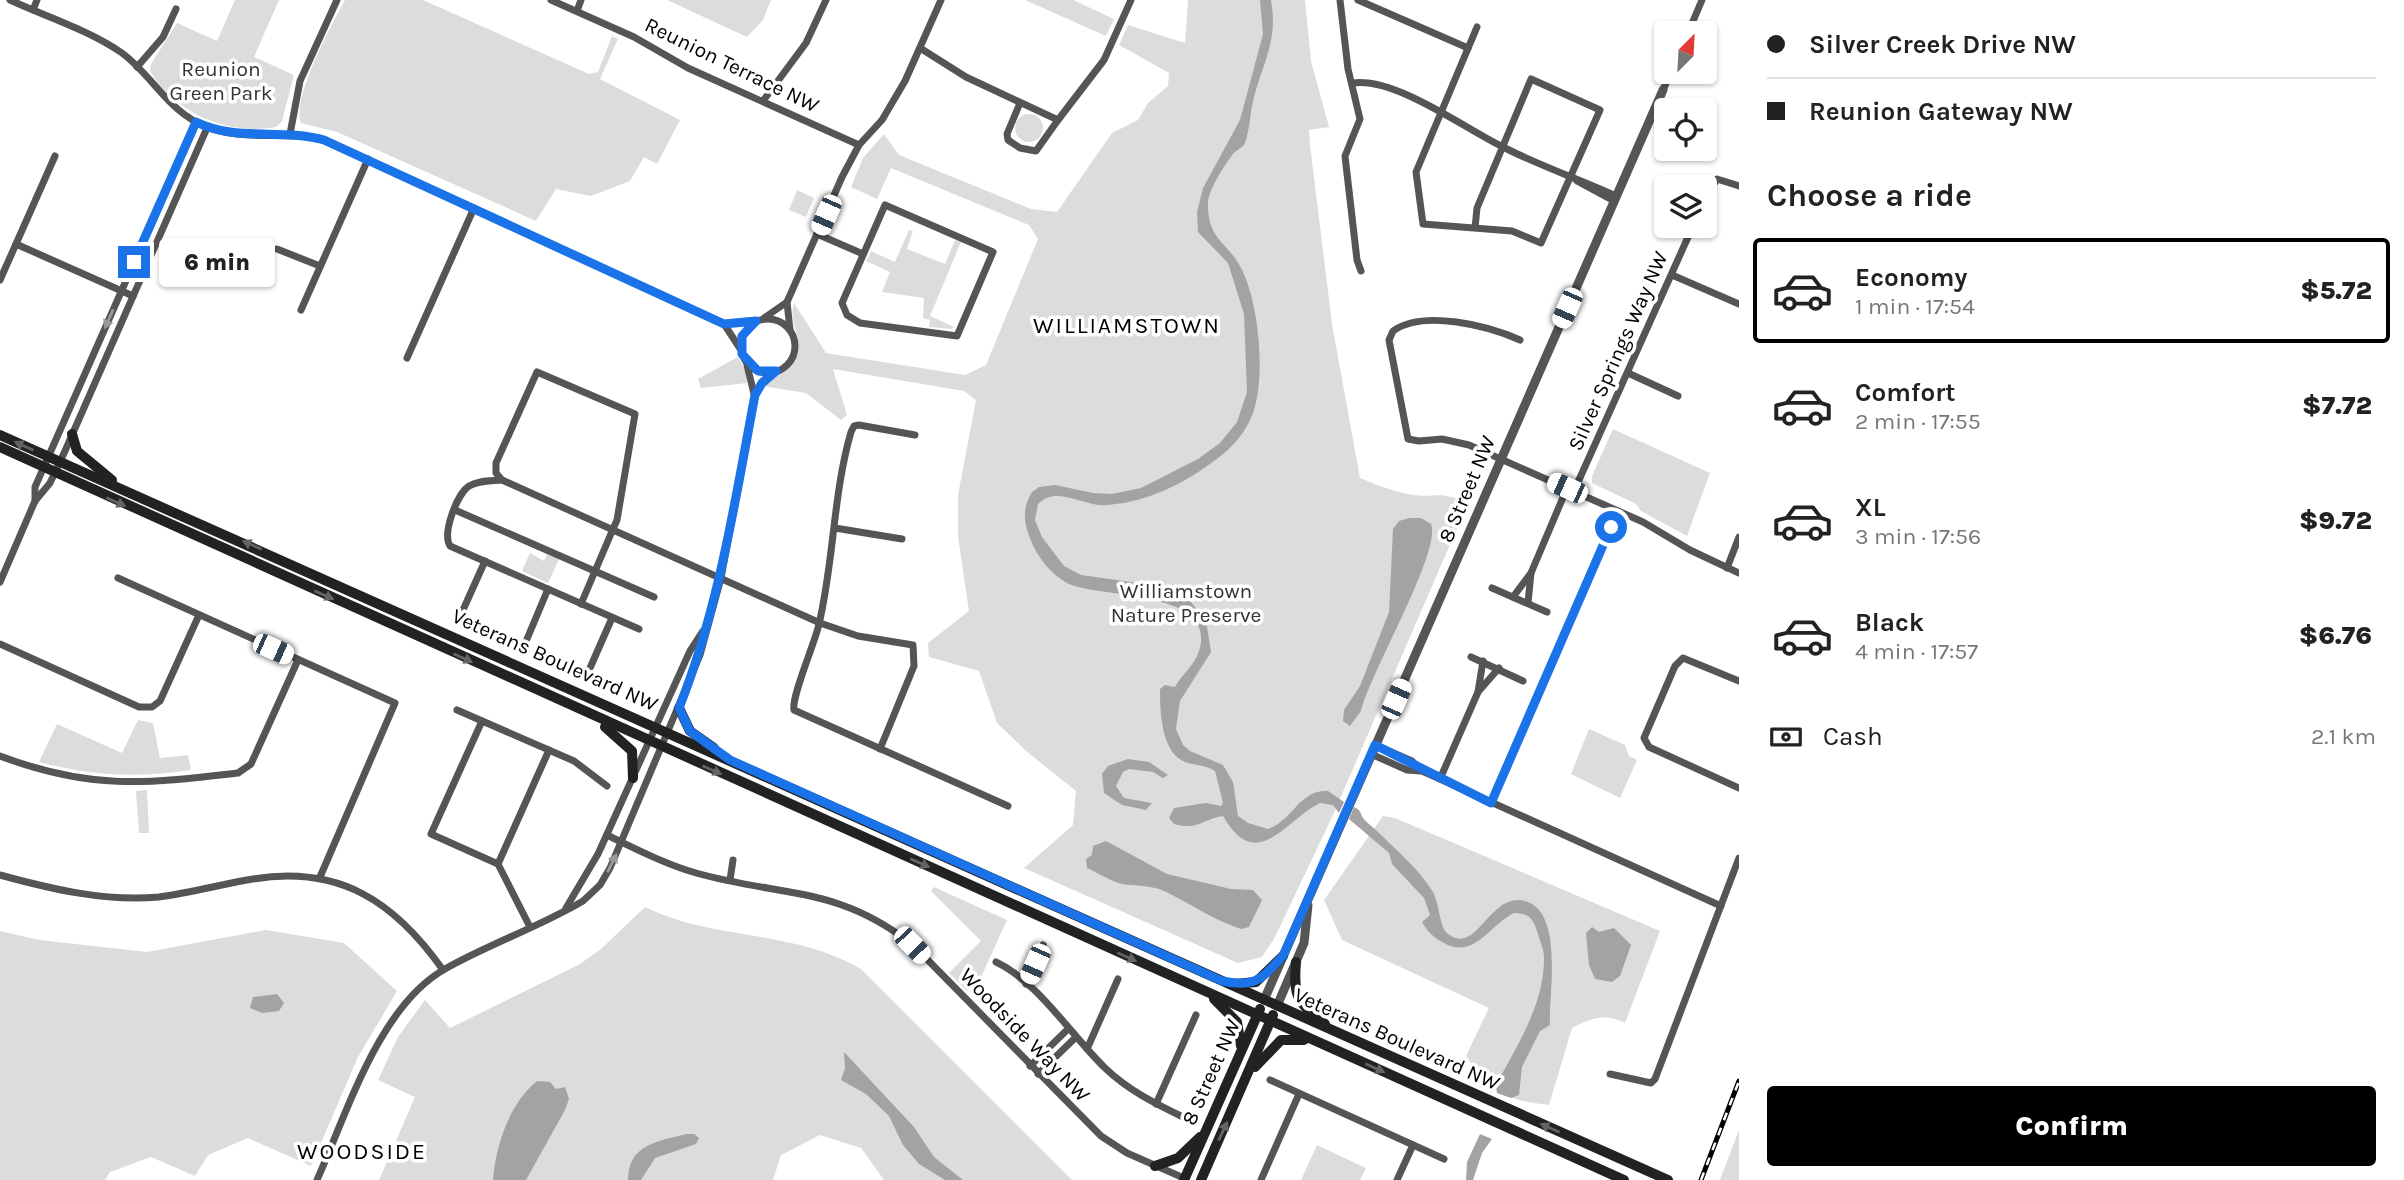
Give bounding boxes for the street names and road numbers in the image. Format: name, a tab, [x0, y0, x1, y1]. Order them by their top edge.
street label: Reunion Terrace NW	[641, 12, 823, 118]
street label: Silver Springs Way NW	[1563, 247, 1673, 454]
street label: 8 Street NW	[1434, 432, 1500, 546]
street label: Veterans Boulevard NW	[448, 604, 662, 716]
street label: Woodside Way NW	[955, 963, 1095, 1107]
street label: Veterans Boulevard NW	[1290, 983, 1504, 1095]
street label: 8 Street NW	[1177, 1015, 1245, 1129]

